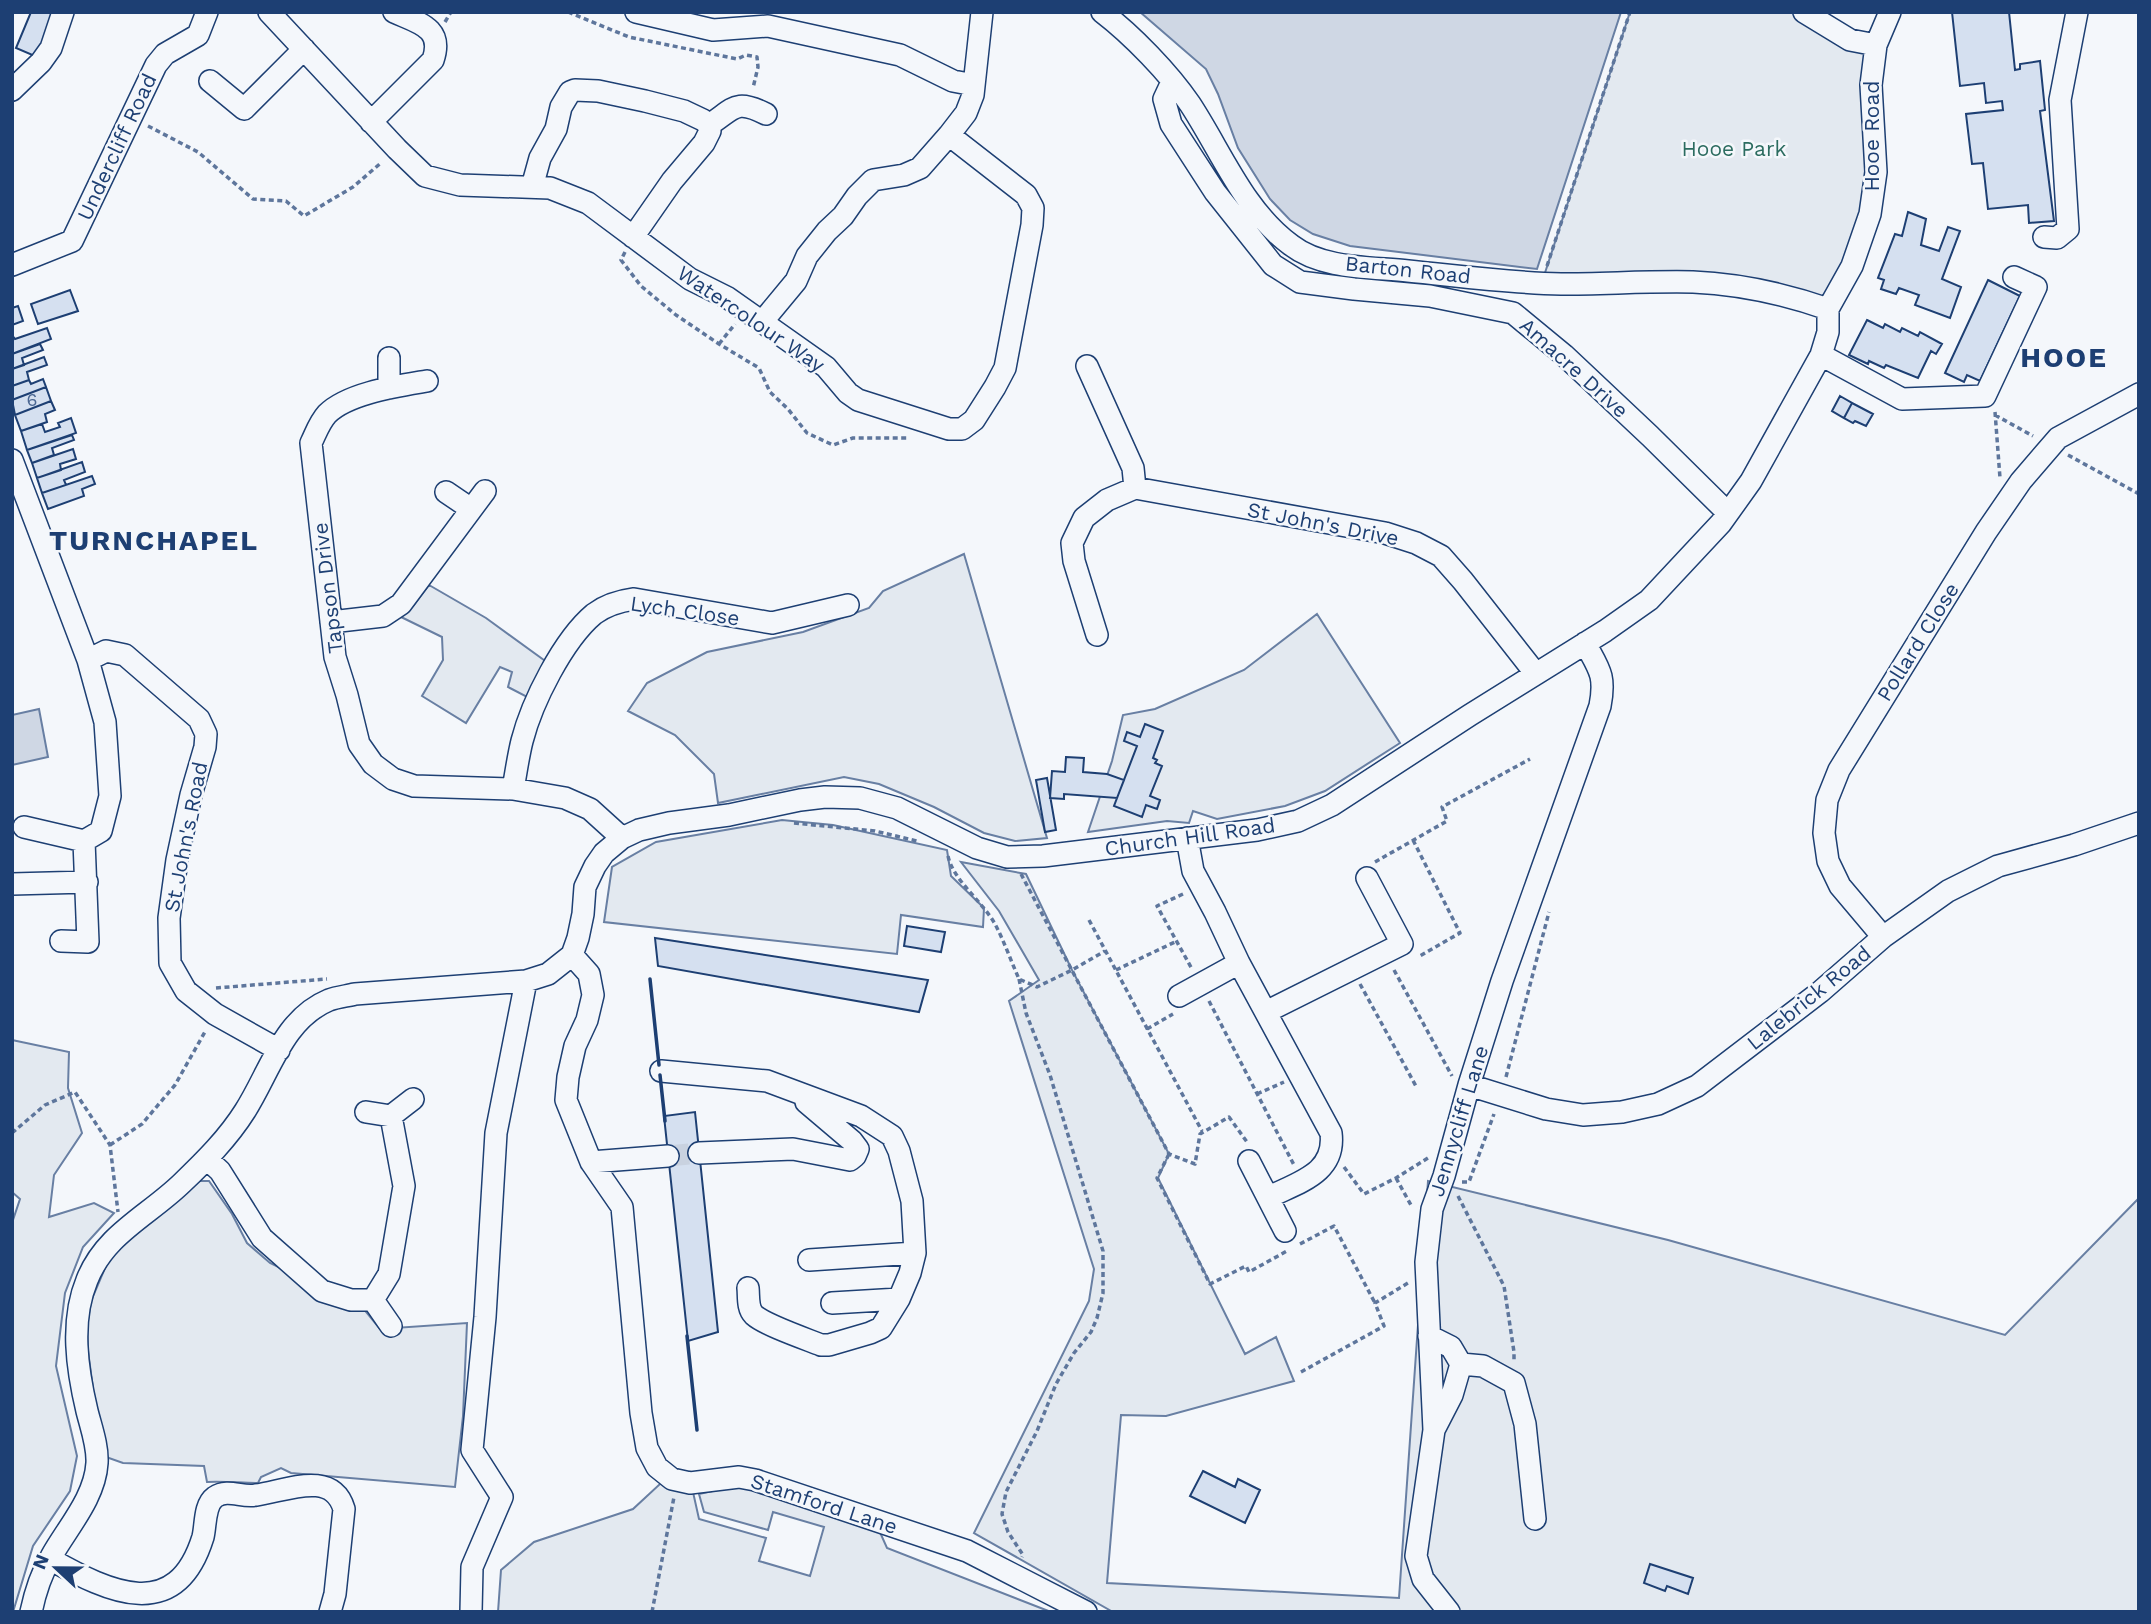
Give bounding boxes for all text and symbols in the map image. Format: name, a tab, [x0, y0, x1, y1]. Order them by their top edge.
street label: Undercliff Road	[72, 69, 162, 224]
street label: Hooe Road	[1859, 81, 1884, 192]
park label: Hooe Park	[1682, 136, 1787, 161]
street label: Barton Road	[1344, 250, 1472, 289]
street label: Watercolour Way	[673, 260, 830, 377]
street label: Amacre Drive	[1515, 312, 1634, 423]
district label: HOOE	[2020, 341, 2108, 374]
house number: 6	[27, 389, 37, 410]
street label: St John's Drive	[1245, 497, 1401, 550]
street label: Tapson Drive	[307, 521, 348, 655]
district label: TURNCHAPEL	[49, 524, 259, 557]
street label: Pollard Close	[1871, 578, 1964, 706]
street label: Lych Close	[629, 590, 741, 631]
street label: St John's Road	[159, 759, 212, 914]
street label: Church Hill Road	[1103, 812, 1277, 861]
street label: Lalebrick Road	[1742, 940, 1876, 1055]
street label: Jennycliff Lane	[1424, 1042, 1493, 1199]
street label: Stamford Lane	[748, 1468, 901, 1539]
north arrow	[21, 1533, 91, 1603]
text: N	[27, 1551, 54, 1573]

